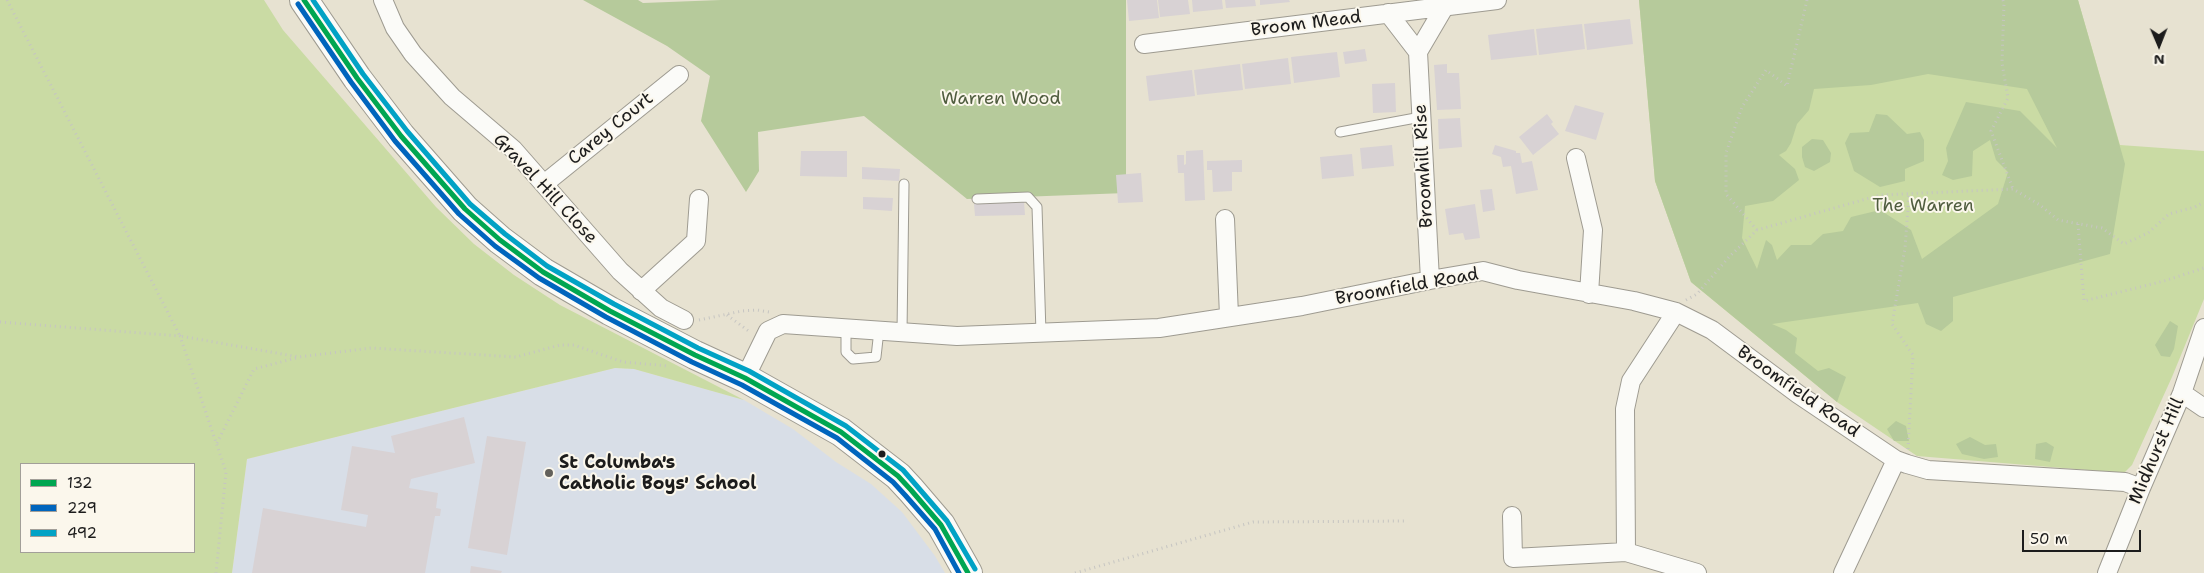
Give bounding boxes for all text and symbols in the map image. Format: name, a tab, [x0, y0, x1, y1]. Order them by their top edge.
street label: Broom Mead	[1250, 7, 1362, 41]
north arrow	[2134, 20, 2184, 70]
text: N	[2154, 51, 2165, 69]
street label: Carey Court	[564, 88, 658, 170]
park label: Warren Wood	[941, 88, 1061, 110]
street label: Broomhill Rise	[1410, 103, 1438, 229]
street label: Gravel Hill Close	[488, 129, 602, 249]
park label: The Warren	[1872, 195, 1974, 217]
street label: Broomfield Road	[1334, 264, 1480, 310]
street label: Broomfield Road	[1732, 342, 1864, 442]
street label: Midhurst Hill	[2125, 394, 2189, 508]
unlabelled marker	[877, 449, 887, 459]
place label: St Columba's Catholic Boys' School	[559, 452, 756, 494]
legend	[20, 463, 195, 553]
marker: St Columba's Catholic Boys' School	[543, 467, 555, 479]
text: 132	[67, 473, 93, 493]
text: 229	[67, 498, 97, 518]
scale bar	[2024, 520, 2143, 552]
text: 492	[67, 523, 97, 543]
text: 50 m	[2030, 529, 2068, 549]

